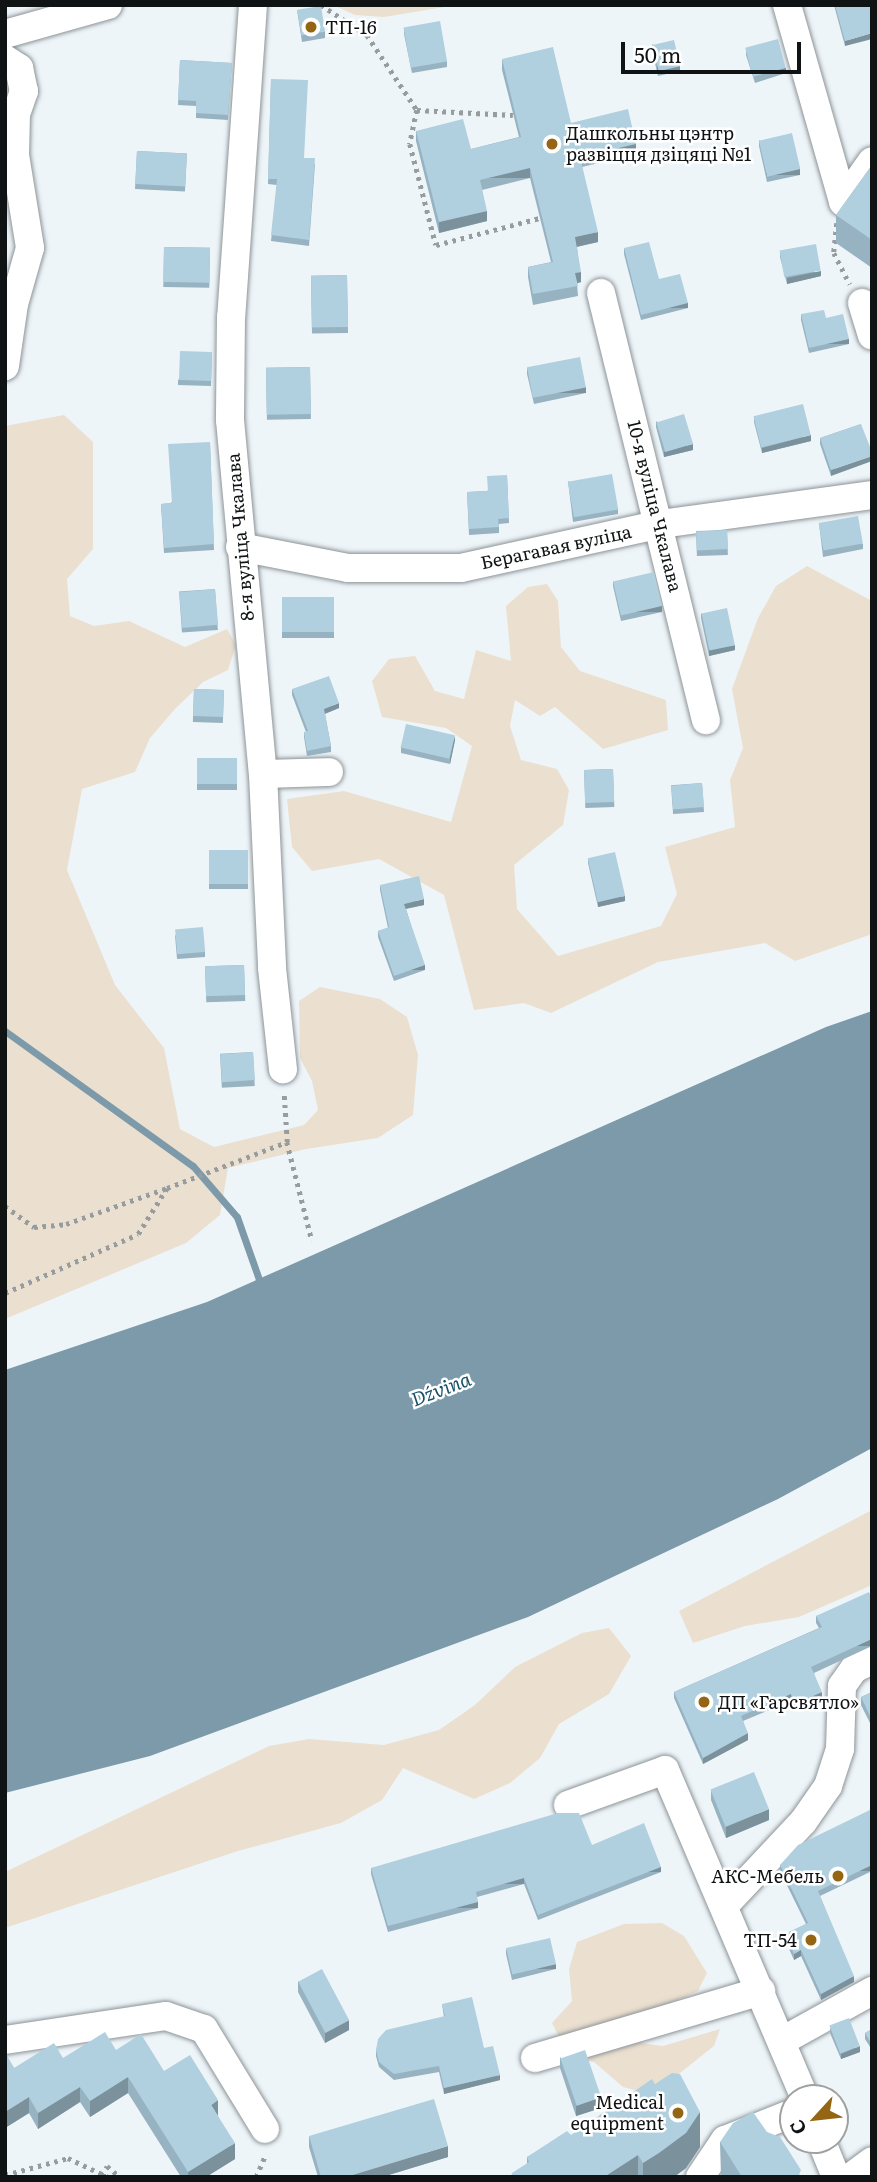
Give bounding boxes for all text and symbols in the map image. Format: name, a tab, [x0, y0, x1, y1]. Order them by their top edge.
place label: ТП-16	[325, 16, 377, 38]
marker: ТП-16	[303, 19, 319, 35]
scale bar	[625, 28, 805, 72]
text: 50 m	[634, 38, 681, 69]
place label: Дашкольны цэнтр развіцця дзіцяці №1	[566, 123, 751, 166]
marker: Дашкольны цэнтр развіцця дзіцяці №1	[544, 136, 560, 152]
street label: 10-я вуліца Чкалава	[623, 418, 687, 594]
street label: 8-я вуліца Чкалава	[222, 452, 258, 622]
street label: Берагавая вуліца	[479, 520, 633, 574]
water label: Dźvina	[408, 1367, 474, 1411]
place label: ДП «Гарсвятло»	[718, 1691, 859, 1713]
marker: ДП «Гарсвятло»	[696, 1694, 712, 1710]
place label: АКС-Мебель	[711, 1865, 824, 1887]
marker: АКС-Мебель	[830, 1868, 846, 1884]
place label: ТП-54	[743, 1929, 797, 1951]
marker: ТП-54	[803, 1932, 819, 1948]
north arrow	[779, 2084, 849, 2154]
place label: Medical equipment	[571, 2092, 664, 2134]
marker: Medical equipment	[670, 2105, 686, 2121]
text: С	[782, 2115, 813, 2140]

